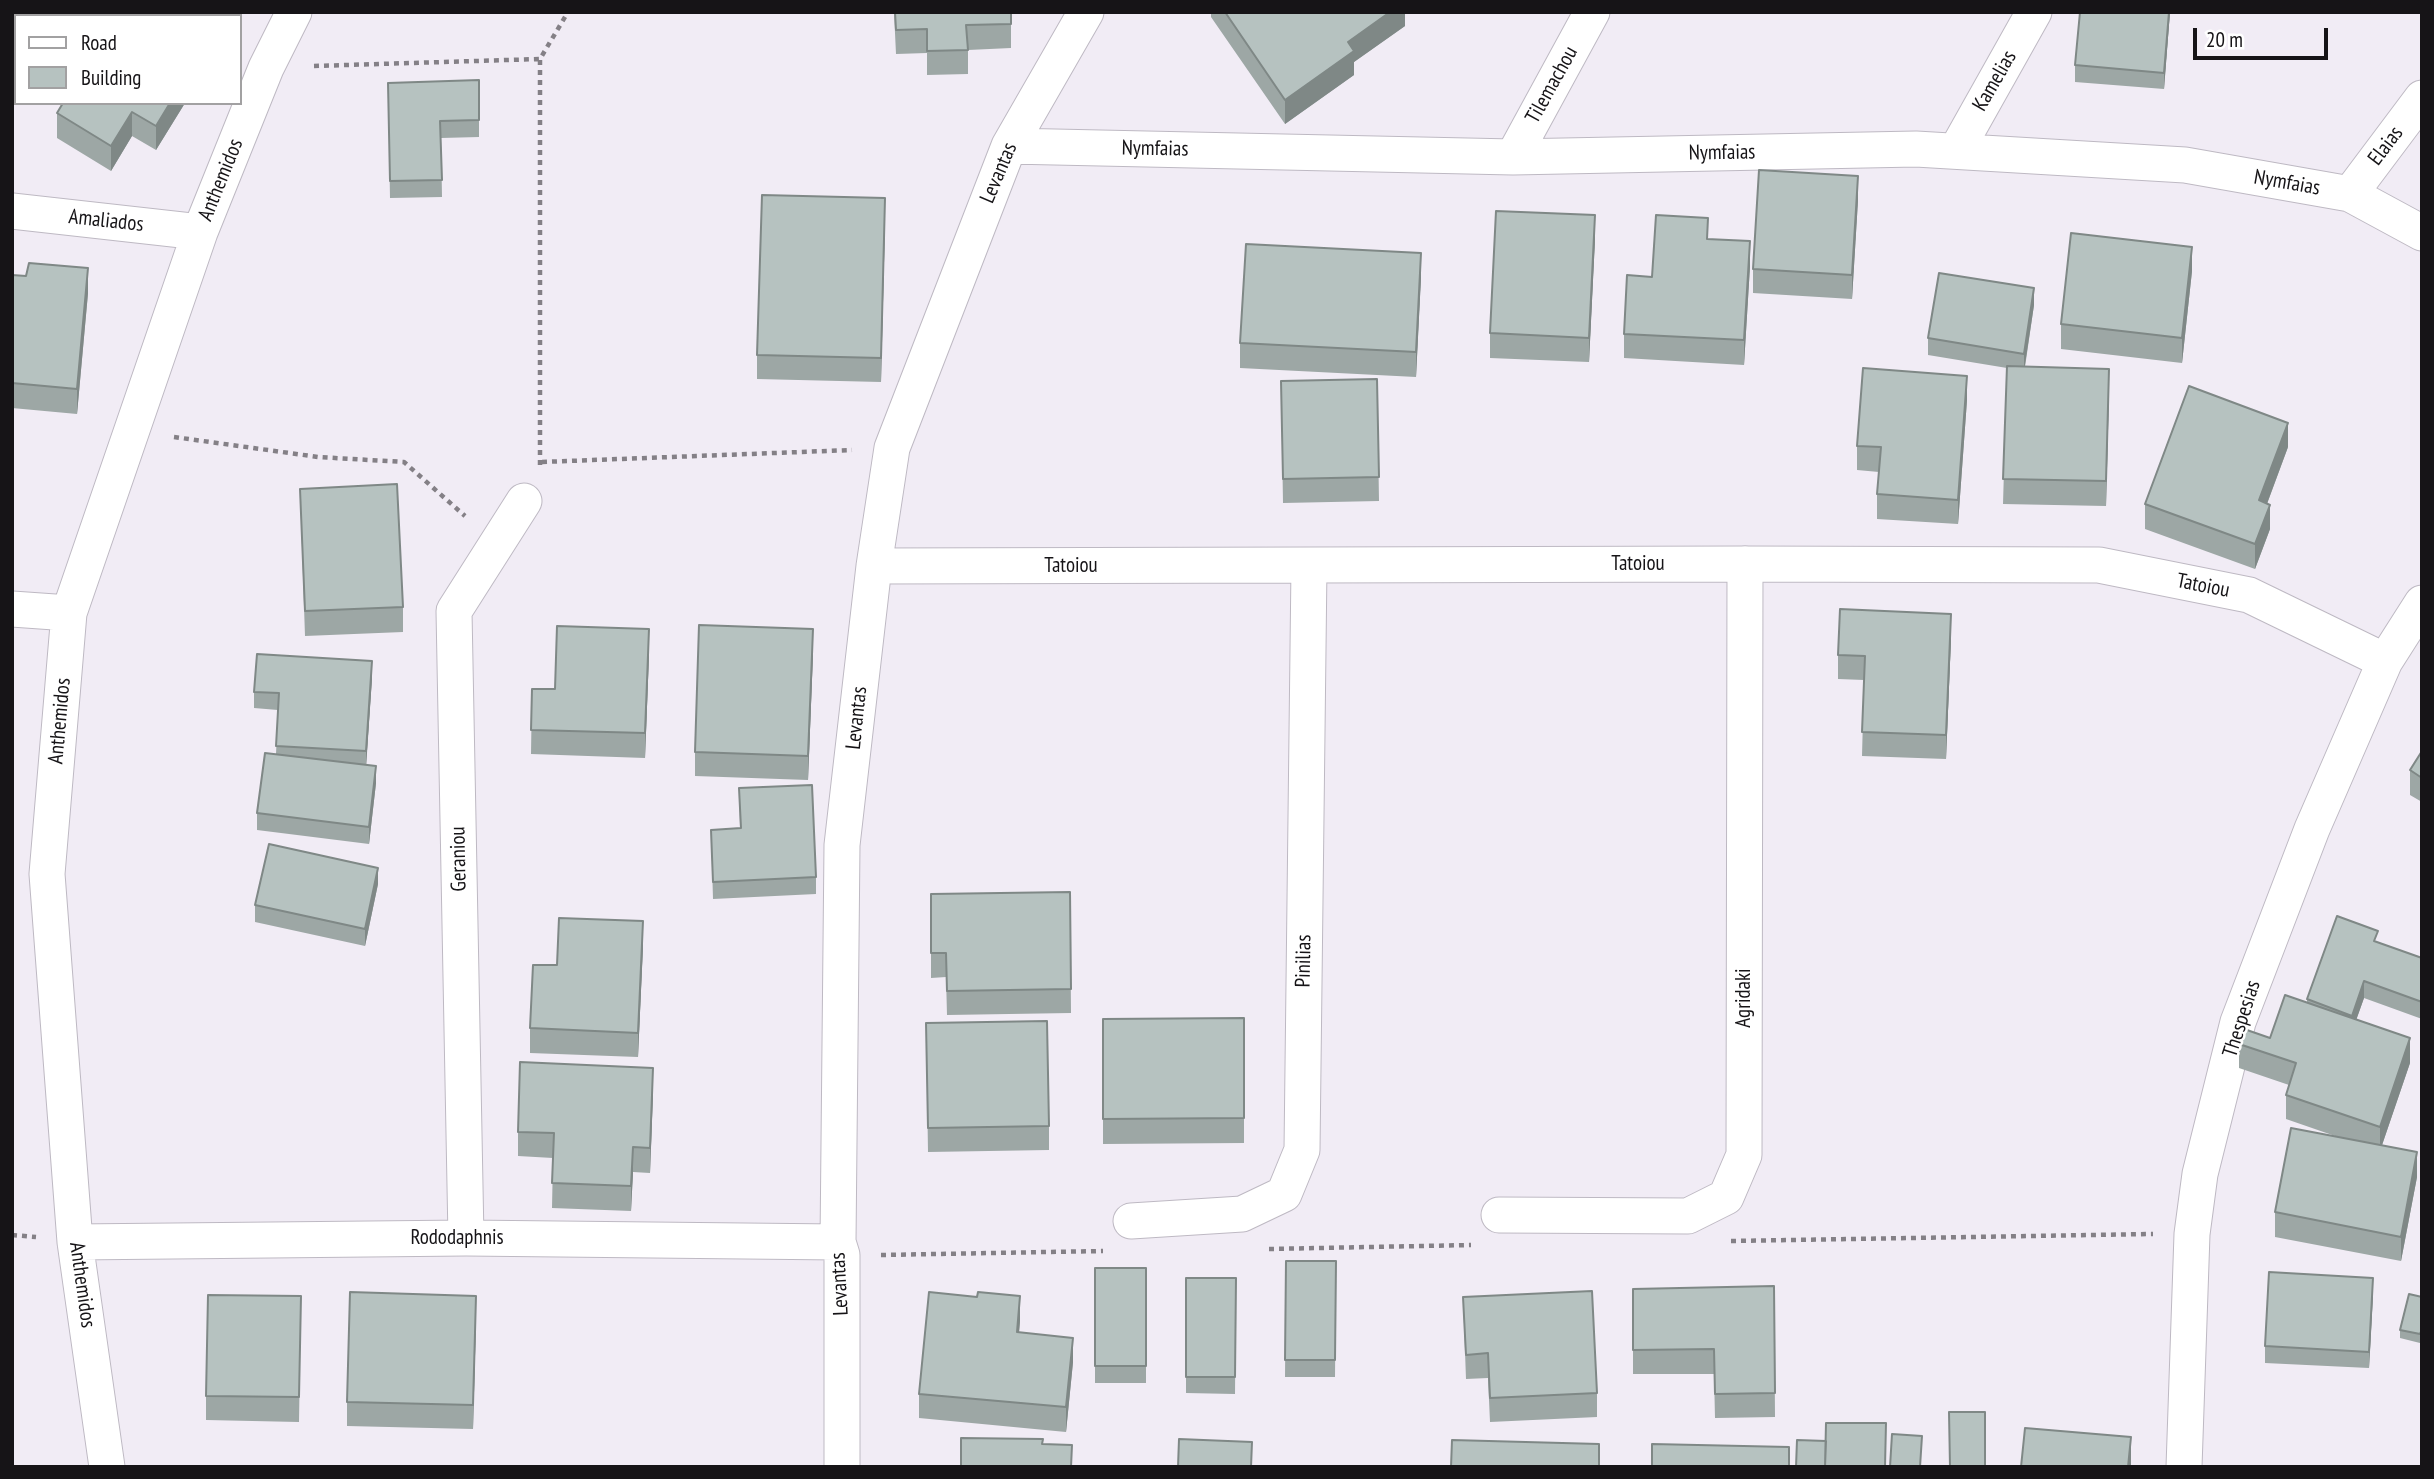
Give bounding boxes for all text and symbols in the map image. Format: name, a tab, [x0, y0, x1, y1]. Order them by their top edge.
legend	[14, 14, 242, 105]
scale bar	[2196, 14, 2331, 58]
text: 20 m	[2206, 26, 2243, 53]
text: Road	[81, 29, 117, 56]
street label: Tilemachou	[1521, 42, 1583, 128]
street label: Kamelias	[1968, 46, 2022, 116]
text: Building	[81, 64, 141, 91]
street label: Elaias	[2363, 122, 2409, 170]
street label: Anthemidos	[193, 135, 249, 225]
street label: Nymfaias	[1121, 136, 1189, 162]
street label: Levantas	[975, 139, 1023, 207]
street label: Nymfaias	[1688, 140, 1756, 166]
street label: Nymfaias	[2252, 165, 2322, 201]
street label: Amaliados	[67, 205, 145, 237]
street label: Tatoiou	[1611, 551, 1665, 577]
street label: Tatoiou	[1044, 553, 1098, 579]
street label: Tatoiou	[2174, 569, 2232, 603]
street label: Anthemidos	[44, 677, 76, 765]
street label: Levantas	[841, 685, 873, 751]
street label: Geraniou	[446, 826, 472, 892]
street label: Pinilias	[1291, 934, 1317, 988]
street label: Agridaki	[1731, 968, 1757, 1028]
street label: Thespesias	[2218, 977, 2266, 1061]
street label: Rododaphnis	[410, 1225, 504, 1251]
street label: Anthemidos	[64, 1241, 100, 1329]
street label: Levantas	[826, 1252, 854, 1316]

